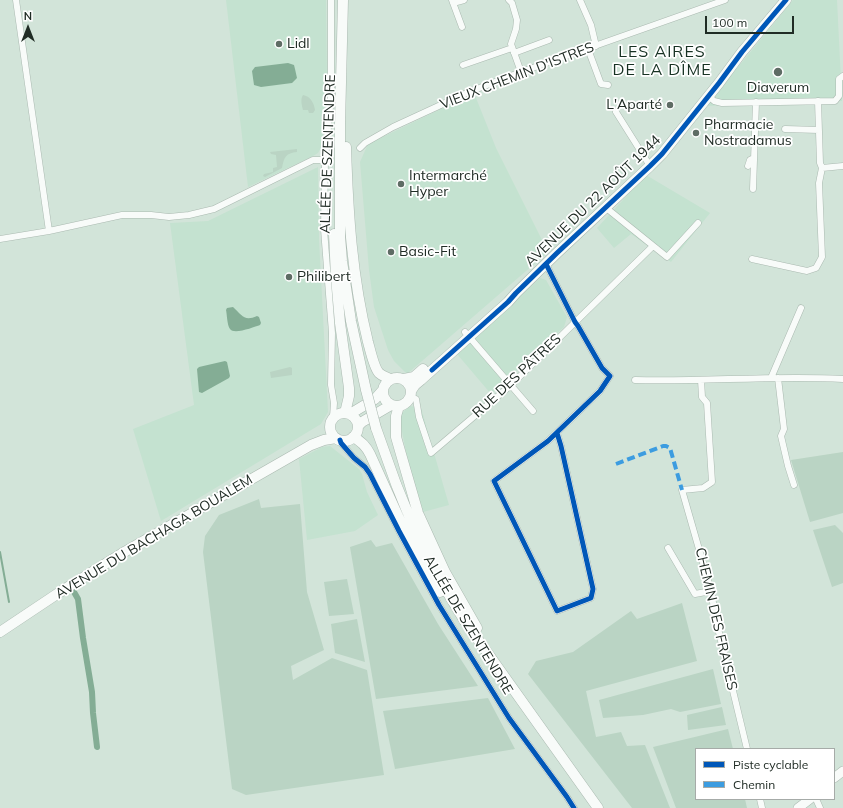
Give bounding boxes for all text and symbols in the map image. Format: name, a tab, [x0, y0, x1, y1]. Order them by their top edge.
north arrow	[8, 8, 48, 48]
scale bar	[707, 8, 796, 34]
text: N	[24, 9, 32, 23]
text: 100 m	[712, 15, 747, 30]
place label: Lidl	[287, 36, 310, 52]
marker: Lidl	[274, 39, 284, 49]
street label: VIEUX CHEMIN D'ISTRES	[438, 39, 596, 113]
district label: LES AIRES DE LA DÎME	[612, 42, 712, 80]
marker: Diaverum	[772, 66, 784, 78]
street label: ALLÉE DE SZENTENDRE	[317, 74, 339, 234]
place label: Diaverum	[747, 80, 809, 96]
place label: L'Aparté	[606, 97, 662, 113]
marker: L'Aparté	[665, 100, 675, 110]
place label: Pharmacie Nostradamus	[704, 117, 792, 150]
marker: Pharmacie Nostradamus	[691, 128, 701, 138]
street label: AVENUE DU 22 AOÛT 1944	[522, 132, 664, 270]
place label: Intermarché Hyper	[409, 168, 487, 200]
marker: Intermarché Hyper	[396, 179, 406, 189]
place label: Basic-Fit	[399, 244, 456, 260]
marker: Basic-Fit	[386, 247, 396, 257]
place label: Philibert	[297, 269, 351, 285]
marker: Philibert	[284, 272, 294, 282]
street label: RUE DES PÂTRES	[469, 331, 565, 421]
street label: AVENUE DU BACHAGA BOUALEM	[52, 471, 256, 603]
street label: CHEMIN DES FRAISES	[691, 546, 741, 692]
street label: ALLÉE DE SZENTENDRE	[420, 552, 516, 698]
legend	[695, 748, 835, 800]
text: Piste cyclable	[733, 757, 808, 772]
text: Chemin	[733, 777, 775, 792]

